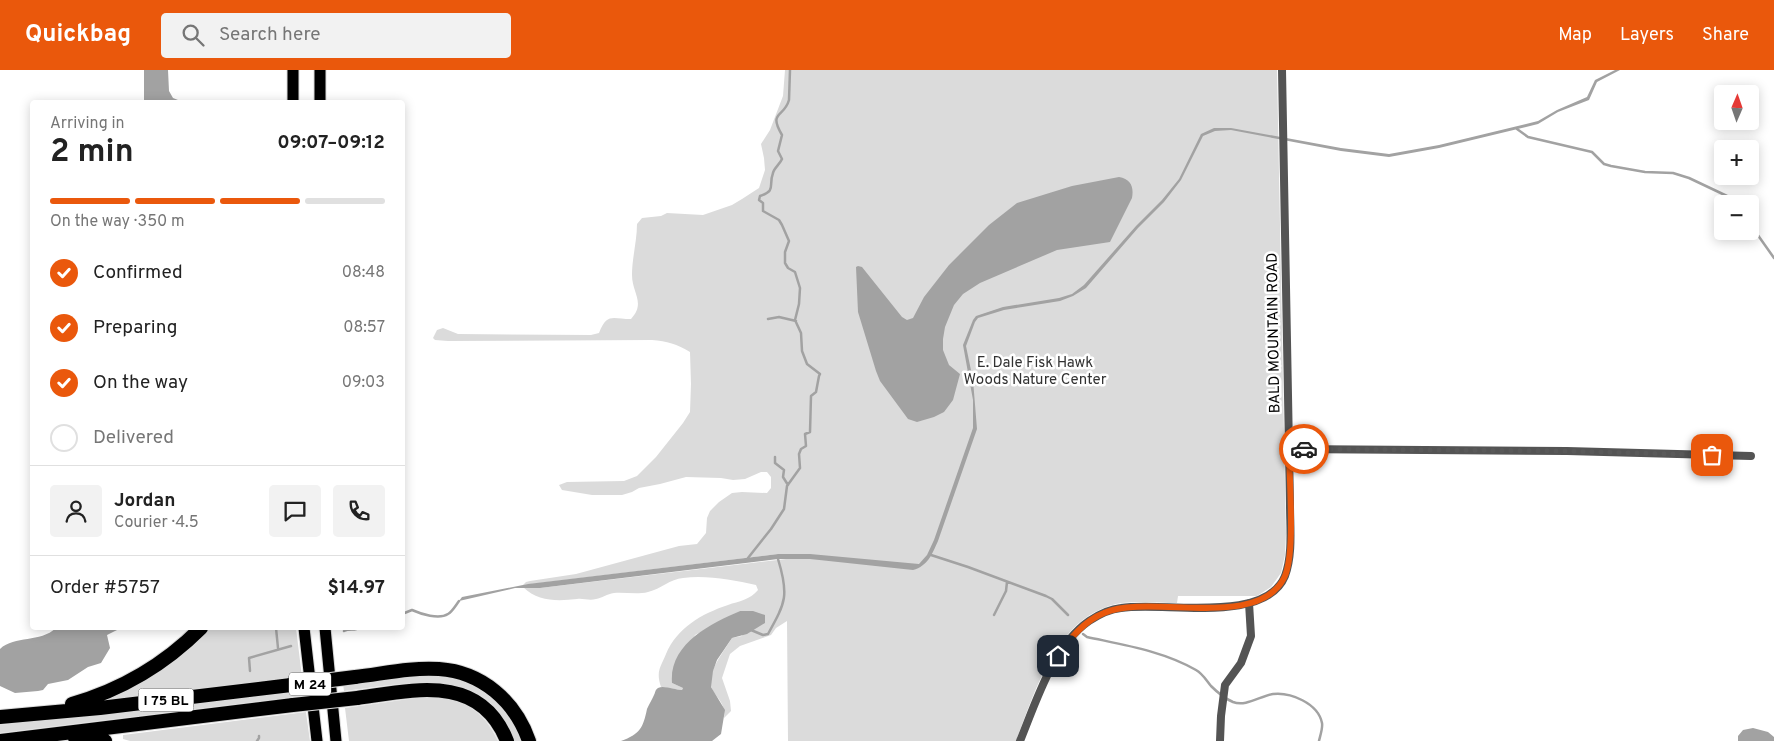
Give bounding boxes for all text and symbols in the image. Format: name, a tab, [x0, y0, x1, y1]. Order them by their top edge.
search box	[161, 13, 511, 58]
text: Quickbag	[25, 20, 131, 50]
icon: search	[179, 21, 207, 49]
text: Search here	[219, 23, 321, 47]
text: Map	[1558, 24, 1592, 47]
text: Layers	[1620, 24, 1674, 47]
text: Share	[1702, 24, 1749, 47]
north arrow	[1714, 85, 1759, 130]
map controls	[1714, 85, 1759, 240]
text: Arriving in	[50, 114, 125, 134]
text: 09:07–09:12	[277, 131, 385, 155]
text: 2 min	[50, 133, 134, 173]
button: +	[1714, 140, 1759, 185]
button: −	[1714, 195, 1759, 240]
text: On the way · 350 m	[50, 212, 185, 232]
street label: BALD MOUNTAIN ROAD	[1264, 252, 1285, 414]
icon: check	[50, 259, 78, 287]
text: Confirmed	[93, 261, 183, 285]
text: 08:48	[342, 263, 385, 283]
icon: check	[50, 314, 78, 342]
text: Preparing	[93, 316, 177, 340]
text: 08:57	[343, 318, 385, 338]
park label: E. Dale Fisk Hawk Woods Nature Center	[963, 354, 1107, 390]
icon: check	[50, 369, 78, 397]
text: On the way	[93, 371, 188, 395]
text: 09:03	[342, 373, 385, 393]
courier	[1279, 424, 1329, 474]
text: Delivered	[93, 426, 174, 450]
pin	[1691, 434, 1733, 476]
icon: car	[1290, 435, 1318, 463]
icon: bag	[1698, 441, 1726, 469]
button: person	[50, 485, 102, 537]
button: chat	[269, 485, 321, 537]
button: phone	[333, 485, 385, 537]
text: Jordan	[114, 489, 176, 513]
text: Courier · 4.5	[114, 513, 199, 533]
text: Order #5757	[50, 576, 160, 600]
text: $14.97	[328, 576, 385, 600]
pin	[1037, 635, 1079, 677]
icon: home	[1044, 642, 1072, 670]
road number: M 24	[289, 672, 331, 696]
road number: I 75 BL	[138, 688, 194, 712]

